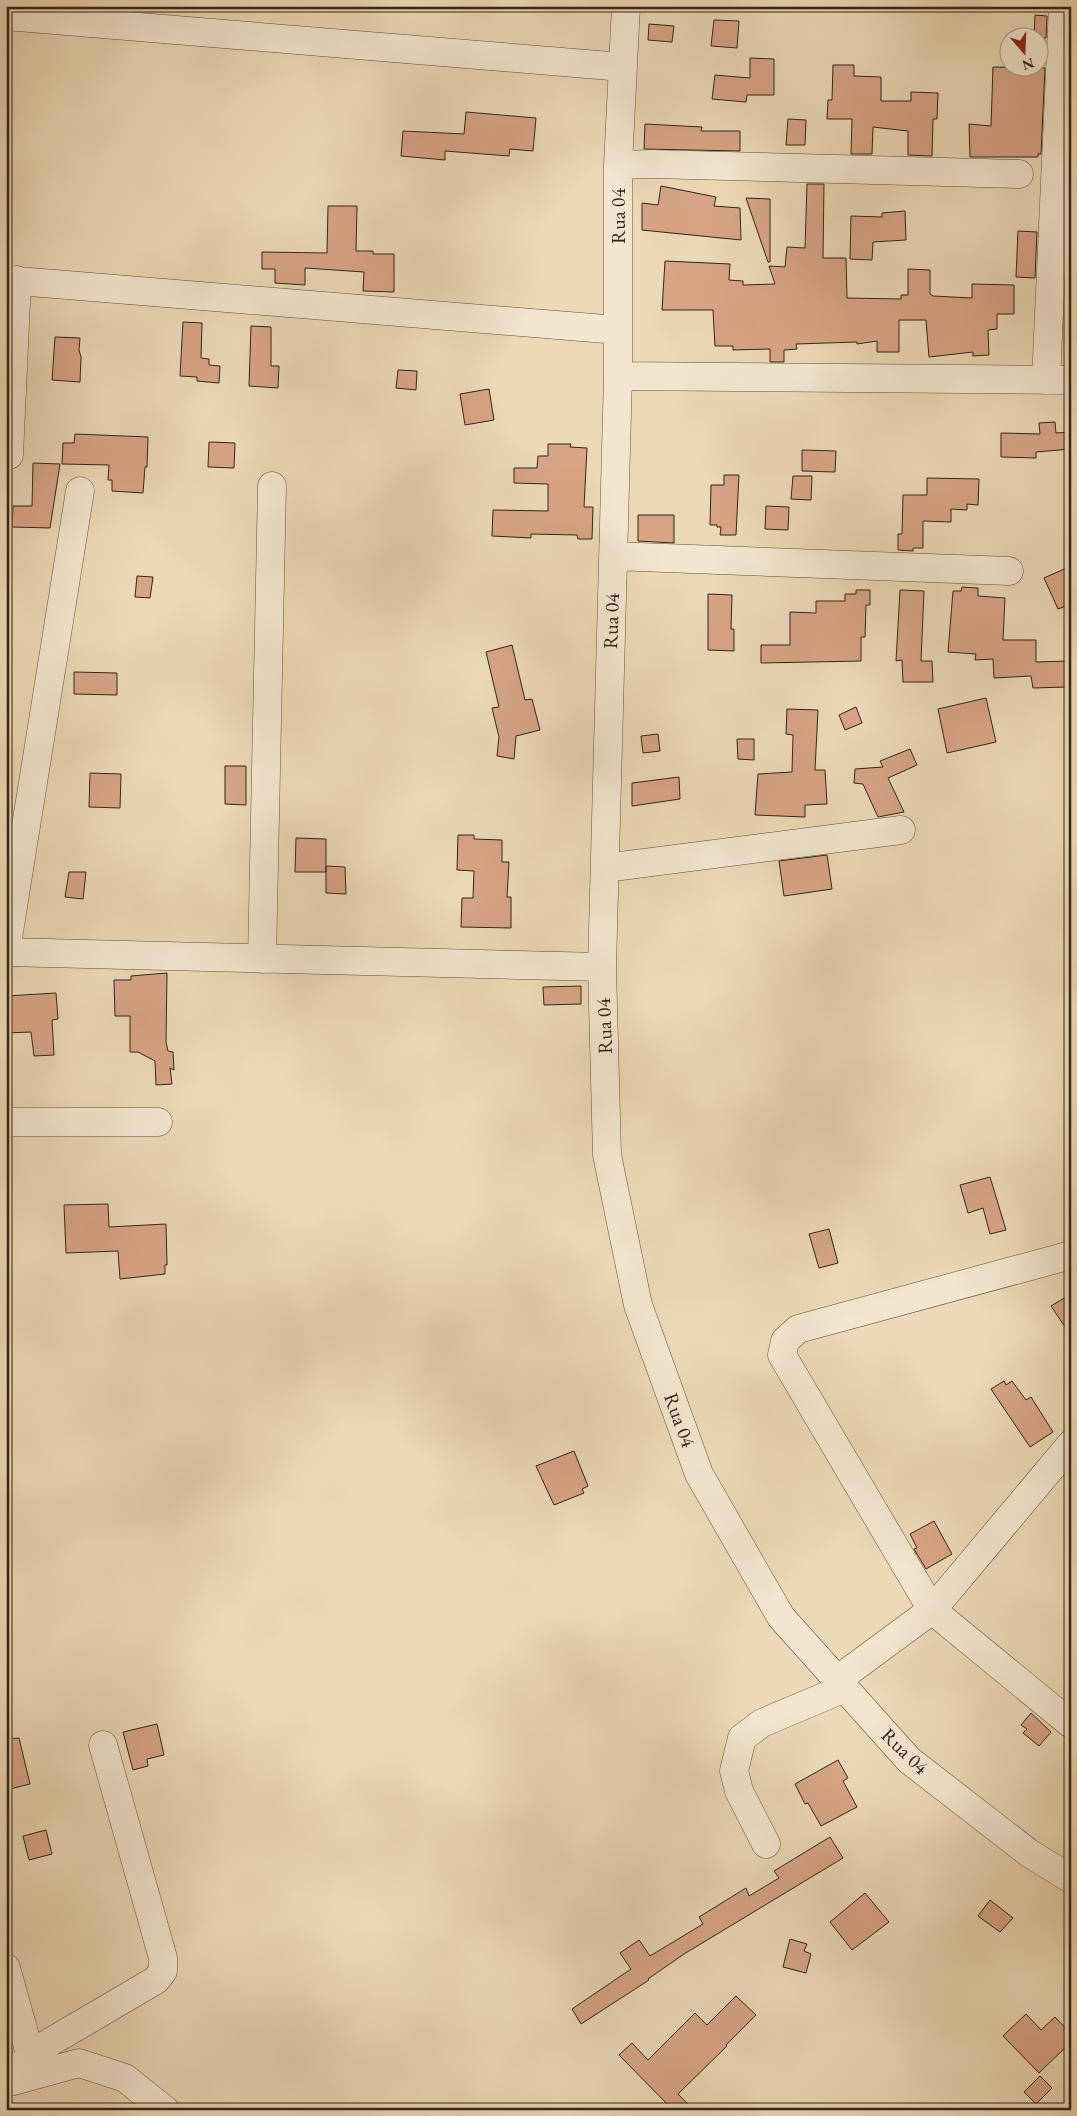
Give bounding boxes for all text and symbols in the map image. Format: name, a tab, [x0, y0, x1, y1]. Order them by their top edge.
north arrow	[1000, 28, 1050, 78]
text: N	[1019, 54, 1037, 75]
street label: Rua 04	[605, 188, 631, 244]
street label: Rua 04	[597, 592, 625, 649]
street label: Rua 04	[590, 997, 618, 1054]
street label: Rua 04	[658, 1389, 702, 1451]
street label: Rua 04	[876, 1722, 934, 1780]

